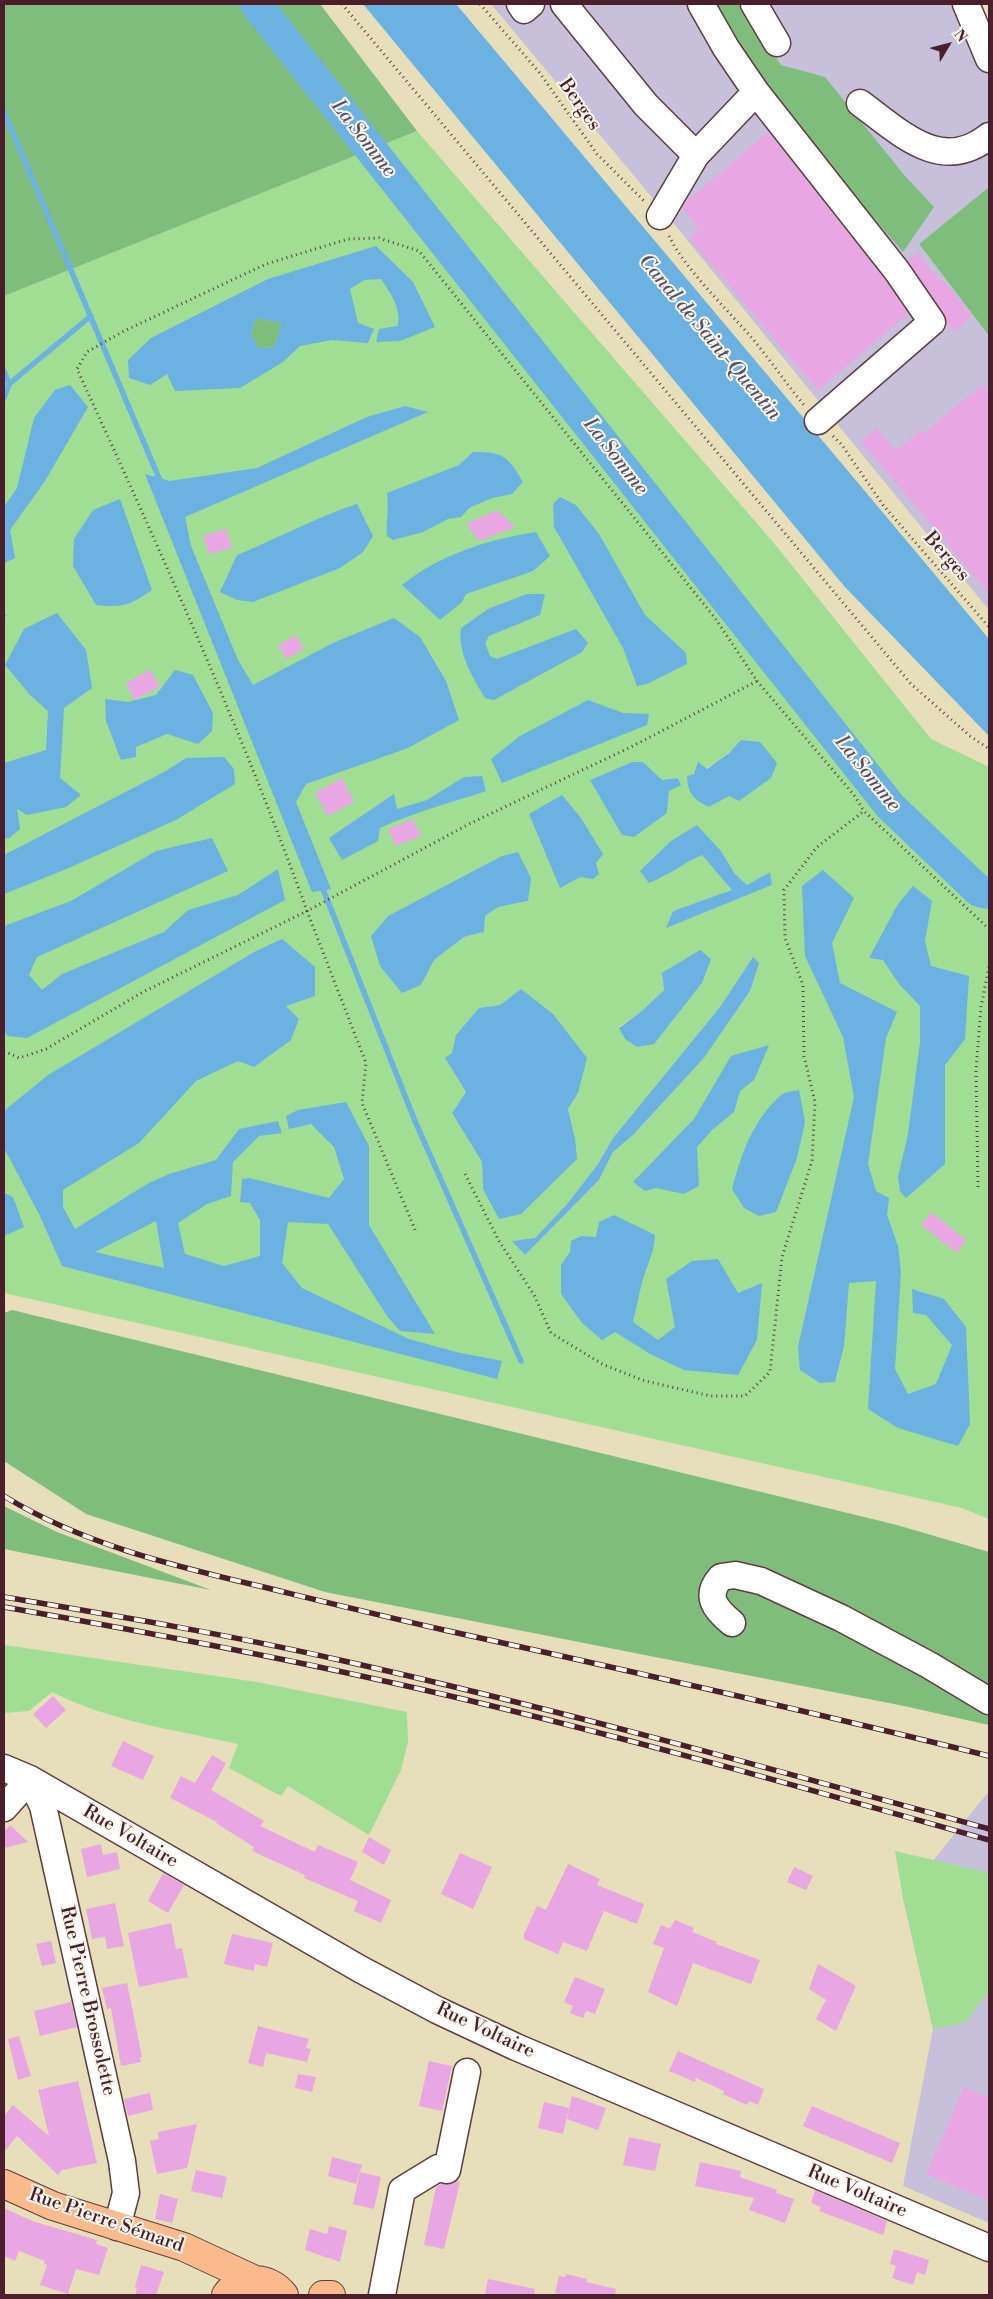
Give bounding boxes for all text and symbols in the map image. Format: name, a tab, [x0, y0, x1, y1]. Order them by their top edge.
north arrow	[923, 20, 973, 70]
text: N	[949, 26, 970, 46]
street label: Berges	[553, 74, 605, 136]
water label: La Somme	[326, 96, 400, 182]
water label: Canal de Saint-Quentin	[633, 250, 785, 426]
water label: La Somme	[578, 414, 652, 500]
street label: Berges	[918, 527, 974, 587]
water label: La Somme	[829, 731, 905, 817]
street label: Rue Voltaire	[78, 1801, 182, 1873]
street label: Rue Pierre Brossolette	[54, 1904, 120, 2098]
street label: Rue Voltaire	[432, 1998, 538, 2064]
street label: Rue Voltaire	[804, 2161, 910, 2223]
street label: Rue Pierre Sémard	[26, 2184, 186, 2258]

